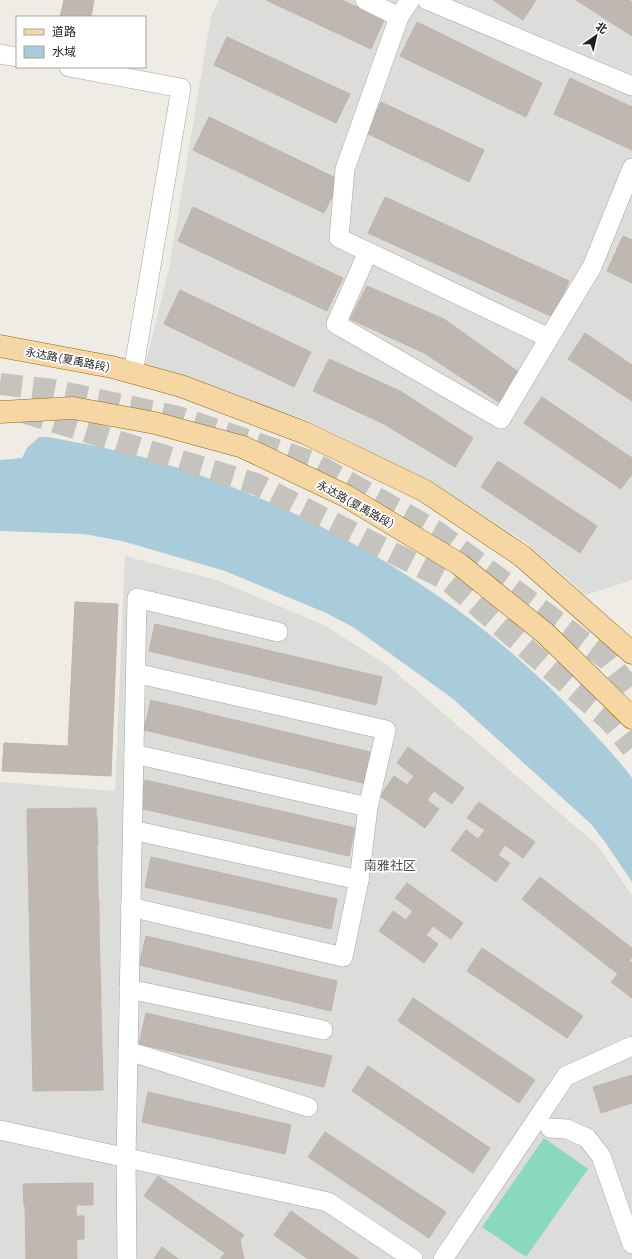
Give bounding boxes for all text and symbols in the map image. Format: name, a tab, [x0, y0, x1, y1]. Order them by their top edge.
legend	[16, 16, 146, 68]
north arrow	[576, 16, 616, 56]
text: 北	[593, 18, 611, 37]
text: 道路	[52, 23, 76, 40]
text: 水域	[52, 43, 76, 60]
street label: 永达路(夏禹路段)	[24, 343, 112, 375]
street label: 永达路(夏禹路段)	[315, 477, 397, 531]
district label: 南雅社区	[364, 856, 416, 874]

